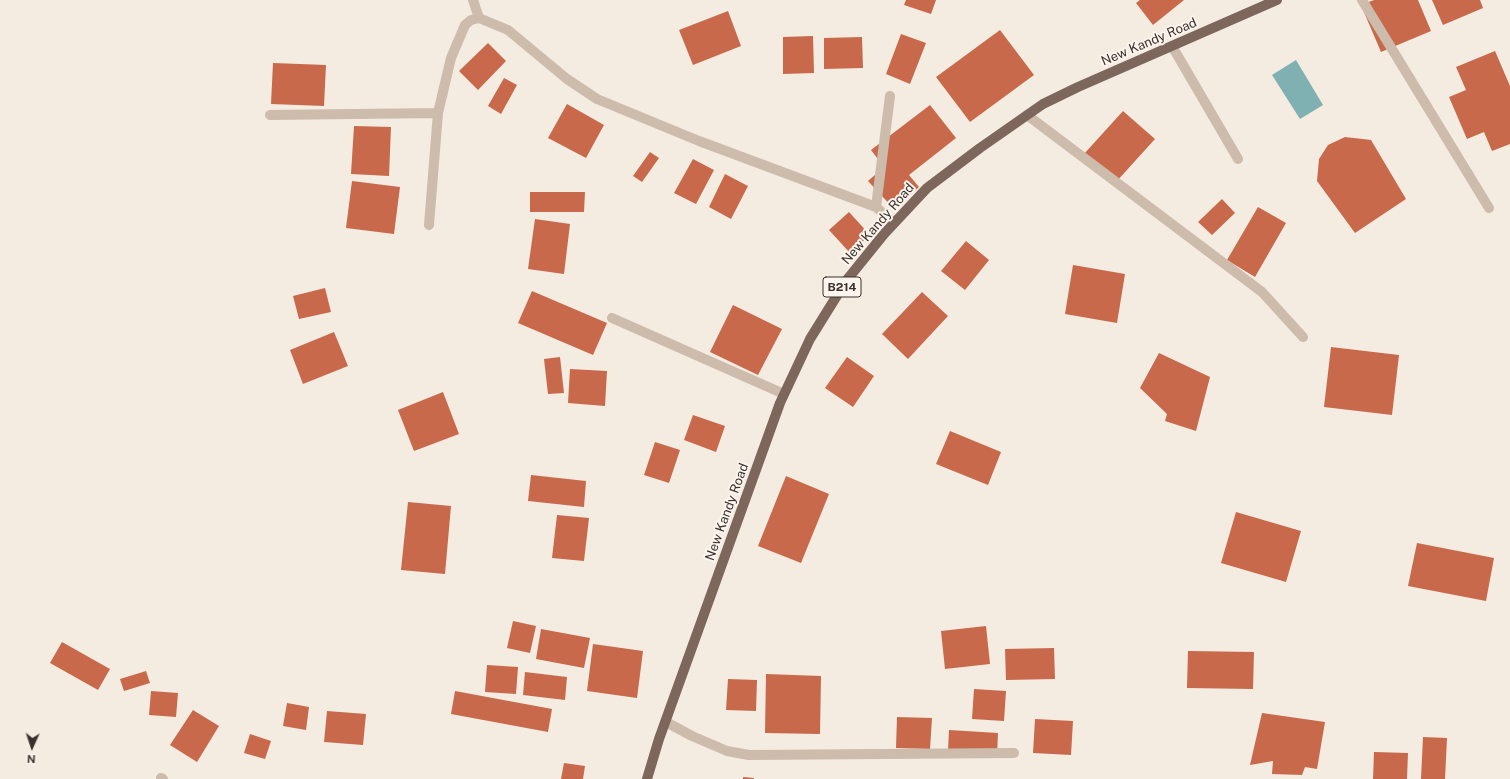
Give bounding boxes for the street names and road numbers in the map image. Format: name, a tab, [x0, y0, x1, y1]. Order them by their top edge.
street label: New Kandy Road	[1099, 15, 1199, 69]
street label: New Kandy Road	[839, 180, 917, 268]
road number: B214	[823, 277, 861, 297]
street label: New Kandy Road	[702, 461, 752, 563]

